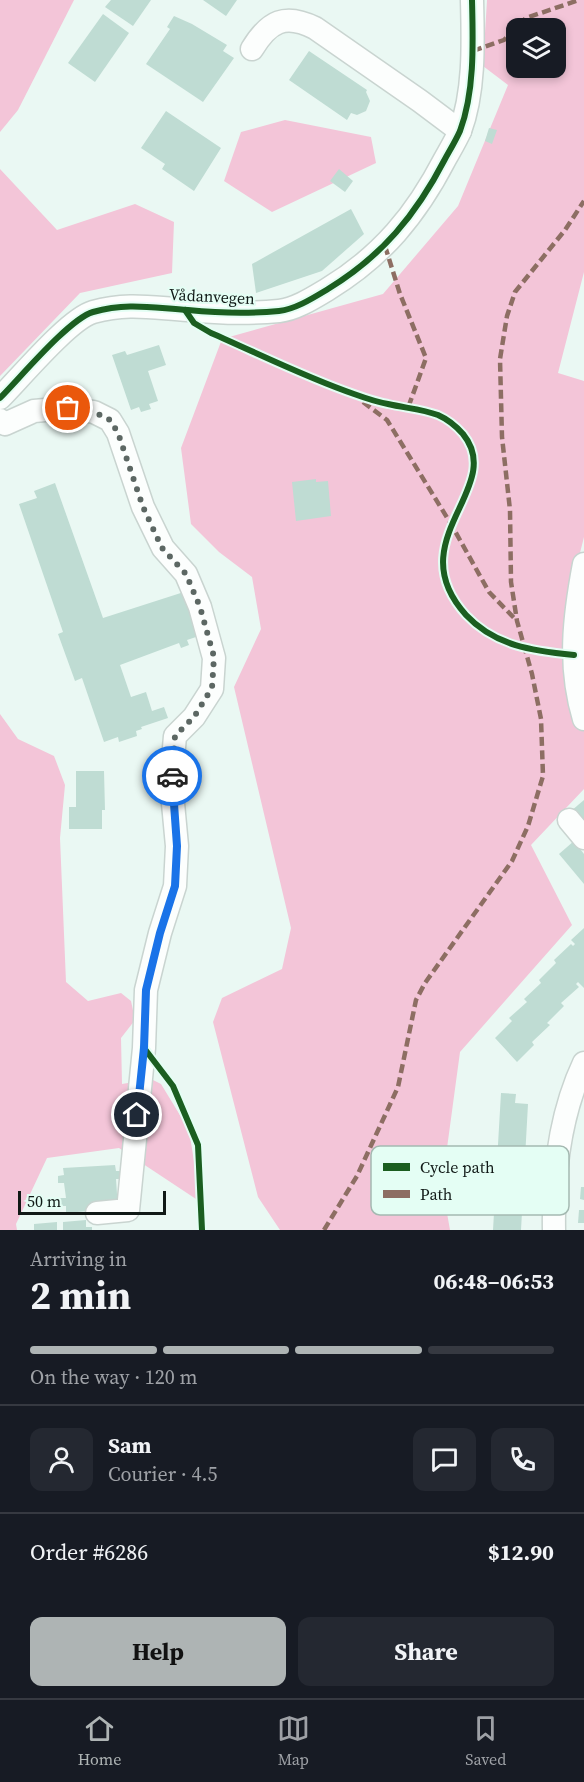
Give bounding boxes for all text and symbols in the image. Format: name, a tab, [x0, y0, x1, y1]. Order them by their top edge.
map controls	[506, 18, 566, 78]
button: layers	[506, 18, 566, 78]
street label: Vådanvegen	[169, 283, 256, 309]
pin	[42, 382, 93, 433]
icon: bag	[51, 391, 84, 424]
courier	[142, 746, 202, 806]
icon: car	[156, 760, 189, 793]
pin	[111, 1089, 162, 1140]
icon: home	[120, 1098, 153, 1131]
legend	[371, 1146, 569, 1215]
text: Cycle path	[420, 1156, 495, 1178]
text: Path	[420, 1183, 453, 1205]
scale bar	[18, 1188, 166, 1216]
text: 50 m	[27, 1190, 61, 1212]
text: Arriving in	[30, 1245, 127, 1273]
text: 06:48–06:53	[434, 1266, 554, 1296]
text: 2 min	[30, 1269, 131, 1322]
text: On the way · 120 m	[30, 1363, 197, 1391]
button: person	[30, 1428, 93, 1491]
button: chat	[413, 1428, 476, 1491]
button: phone	[491, 1428, 554, 1491]
text: Sam	[108, 1430, 152, 1460]
text: Courier · 4.5	[108, 1460, 217, 1488]
text: Order #6286	[30, 1537, 148, 1567]
text: $12.90	[488, 1537, 554, 1567]
button: Help	[30, 1617, 286, 1686]
button: Share	[298, 1617, 554, 1686]
tab: Home	[78, 1712, 121, 1770]
tab: Map	[277, 1712, 310, 1770]
tab: Saved	[465, 1712, 506, 1770]

